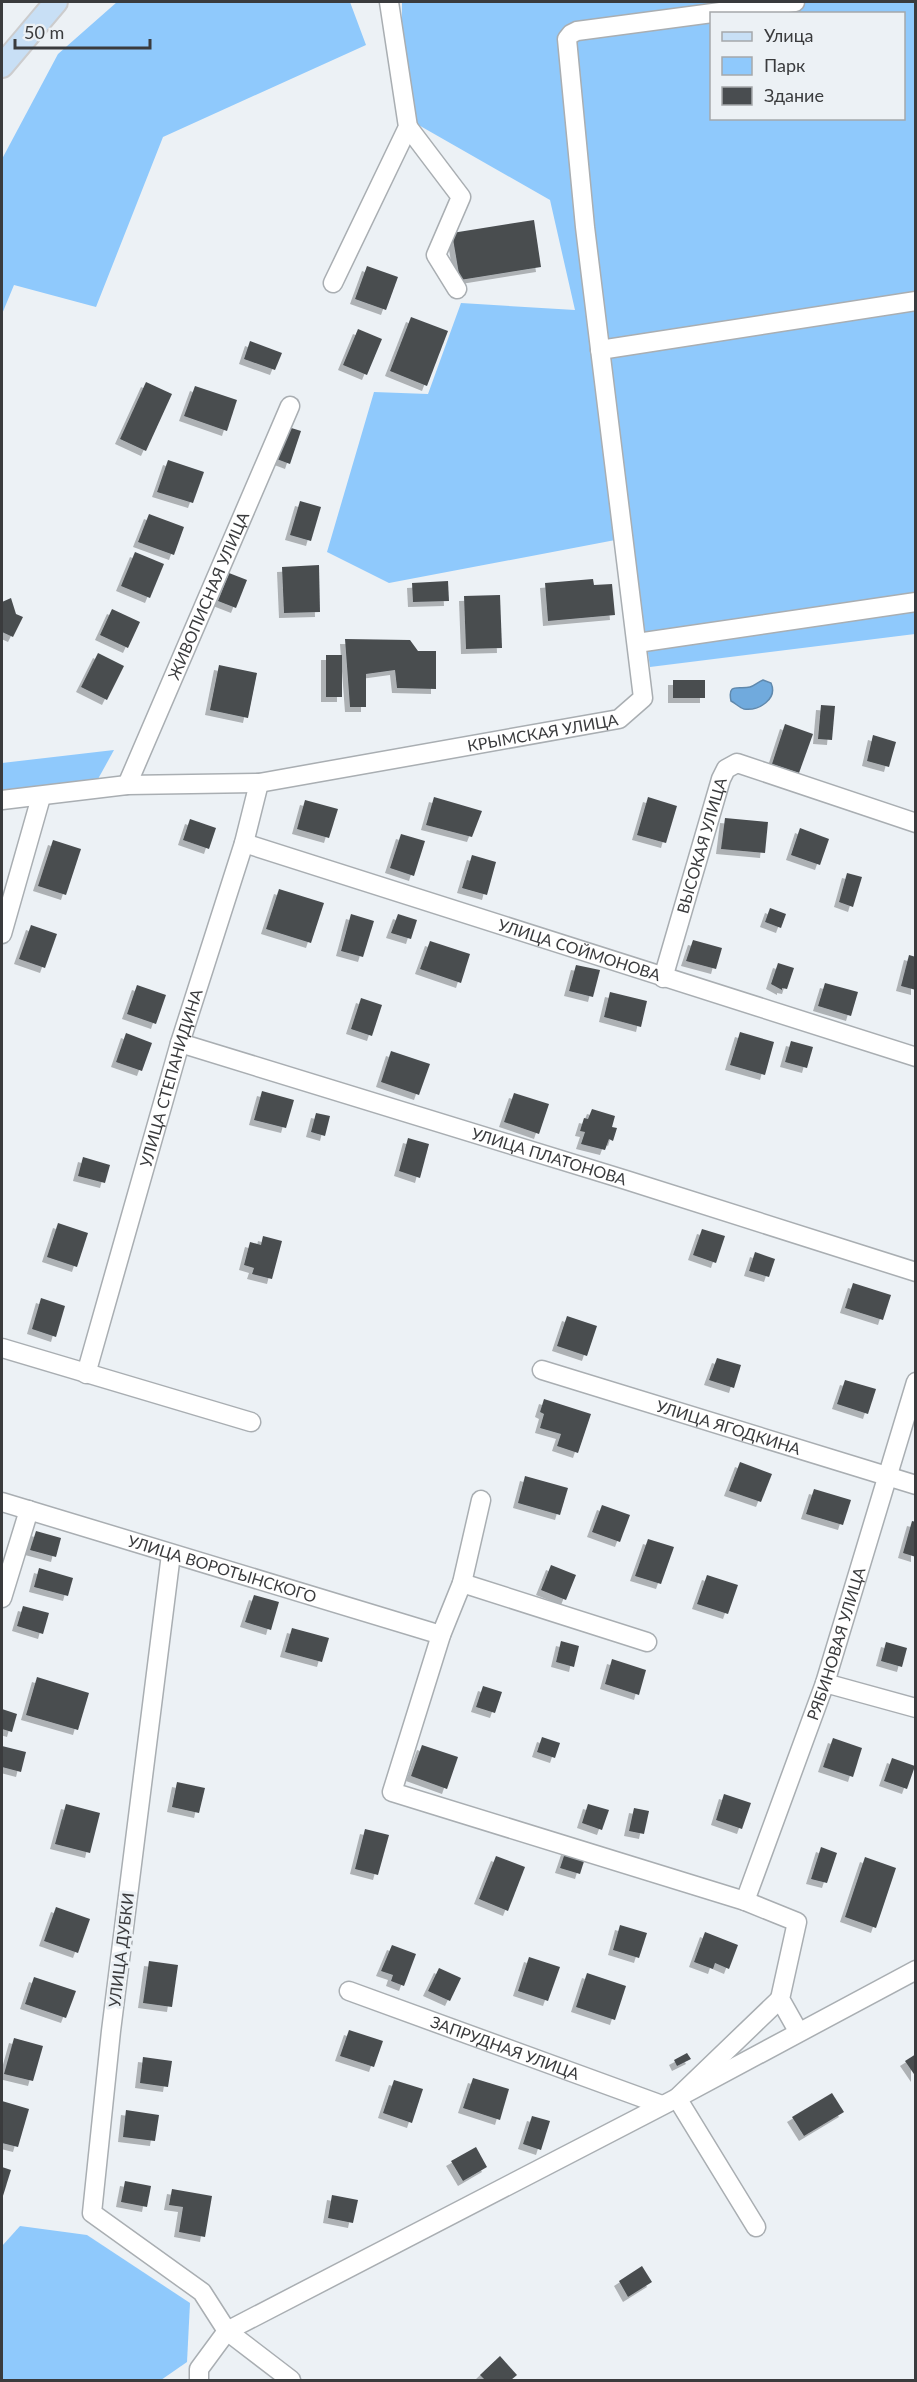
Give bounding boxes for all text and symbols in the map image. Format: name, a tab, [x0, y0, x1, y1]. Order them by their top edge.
scale bar	[15, 12, 150, 50]
legend	[710, 12, 905, 120]
text: 50 m	[24, 21, 64, 43]
text: Улица	[764, 24, 814, 46]
text: Парк	[764, 54, 806, 76]
text: Здание	[764, 84, 824, 106]
street label: ЖИВОПИСНАЯ УЛИЦА	[163, 509, 252, 682]
street label: КРЫМСКАЯ УЛИЦА	[466, 709, 620, 755]
street label: ВЫСОКАЯ УЛИЦА	[672, 775, 730, 916]
street label: УЛИЦА СОЙМОНОВА	[496, 915, 663, 984]
street label: УЛИЦА СТЕПАНИДИНА	[135, 986, 206, 1169]
street label: УЛИЦА ПЛАТОНОВА	[469, 1123, 629, 1189]
street label: УЛИЦА ЯГОДКИНА	[654, 1396, 803, 1458]
street label: УЛИЦА ВОРОТЫНСКОГО	[126, 1531, 319, 1606]
street label: РЯБИНОВАЯ УЛИЦА	[802, 1565, 869, 1723]
street label: УЛИЦА ДУБКИ	[104, 1891, 137, 2008]
street label: ЗАПРУДНАЯ УЛИЦА	[428, 2012, 582, 2083]

